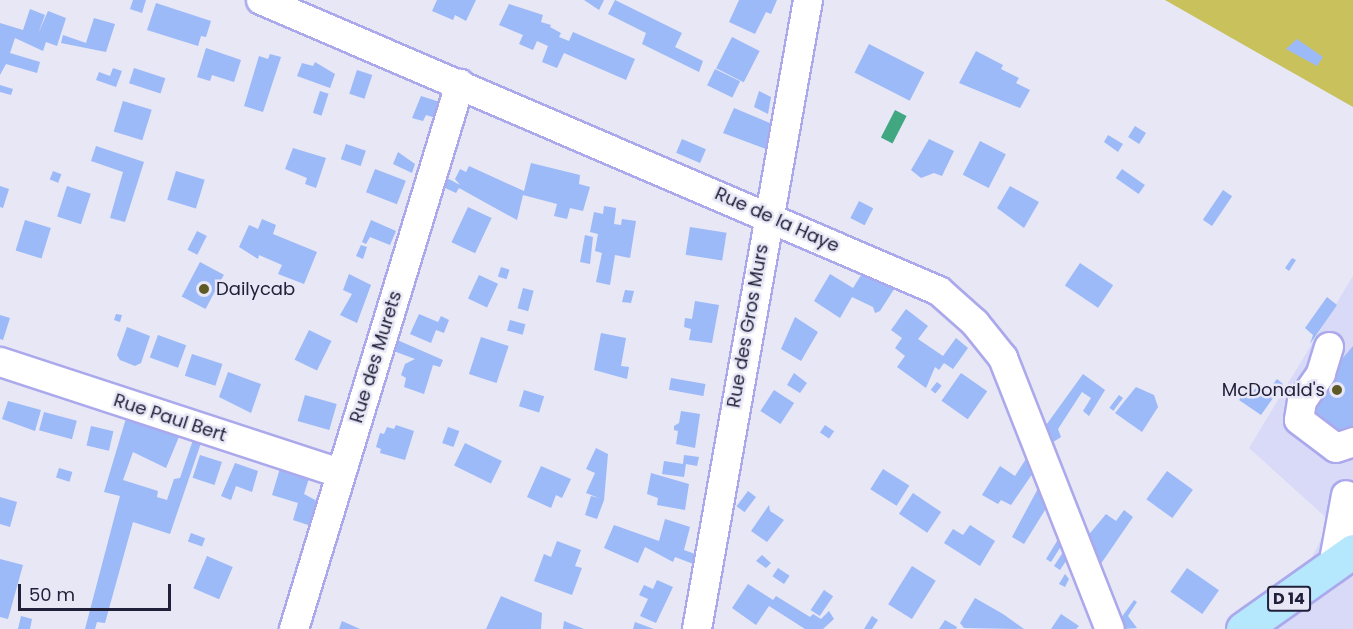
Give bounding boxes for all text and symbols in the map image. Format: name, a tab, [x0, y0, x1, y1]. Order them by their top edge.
street label: Rue de la Haye	[711, 183, 843, 257]
street label: Rue des Gros Murs	[723, 243, 773, 409]
place label: Dailycab	[216, 278, 295, 300]
marker: Dailycab	[197, 282, 211, 296]
street label: Rue des Murets	[346, 288, 406, 426]
place label: McDonald's	[1222, 379, 1325, 401]
marker: McDonald's	[1330, 383, 1344, 397]
street label: Rue Paul Bert	[111, 390, 229, 446]
scale bar	[21, 572, 174, 610]
text: 50 m	[29, 582, 75, 607]
road number: D 14	[1266, 586, 1312, 612]

